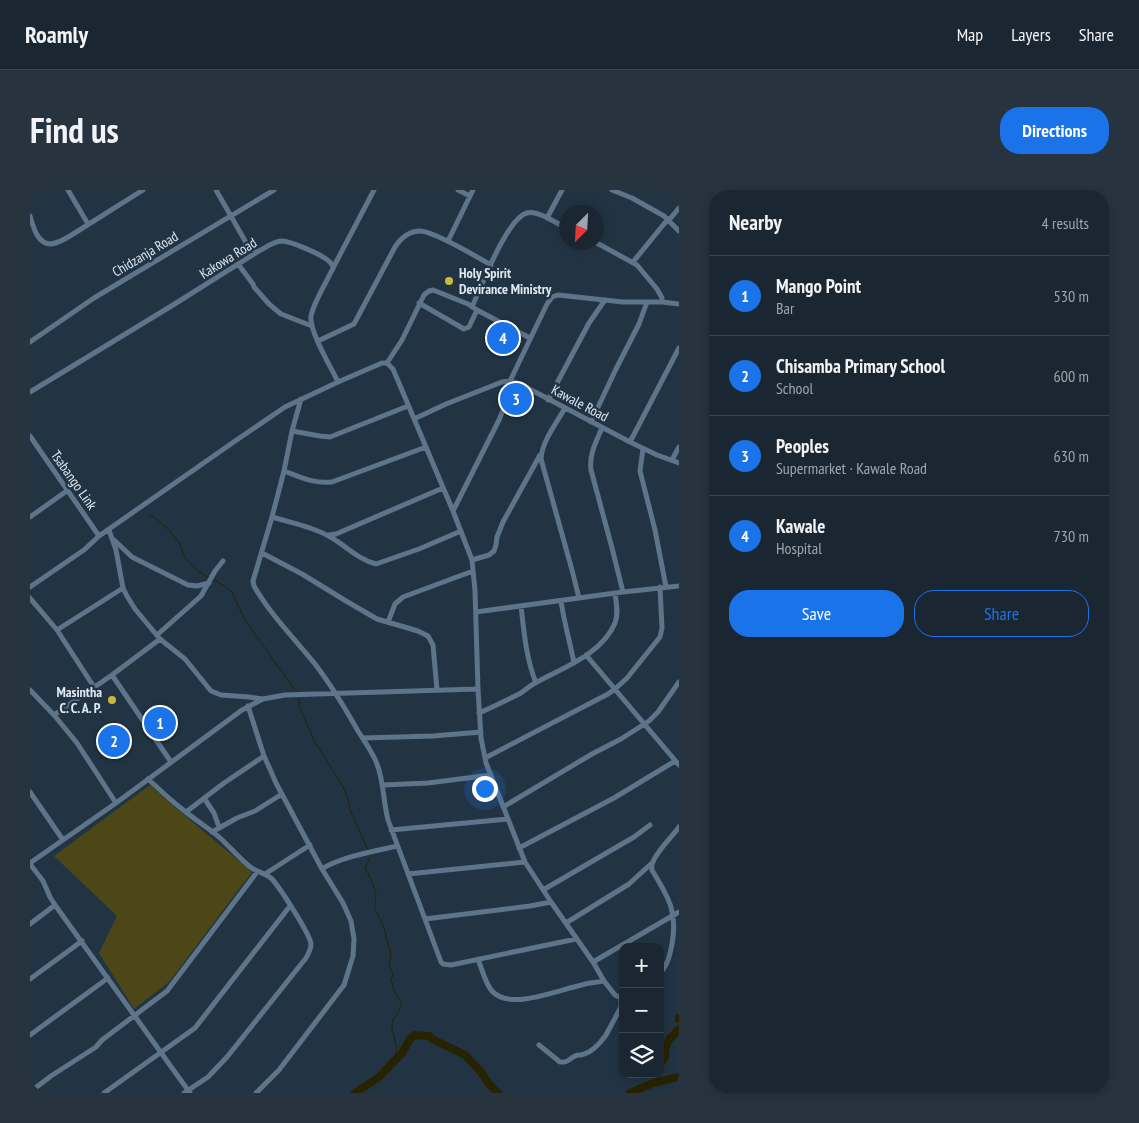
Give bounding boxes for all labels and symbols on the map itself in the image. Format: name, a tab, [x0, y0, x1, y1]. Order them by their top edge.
north arrow	[559, 205, 604, 250]
street label: Chidzanja Road	[109, 227, 181, 281]
street label: Kakowa Road	[196, 233, 260, 283]
place label: Holy Spirit Devirance Ministry	[459, 264, 552, 298]
marker: Holy Spirit Devirance Ministry	[443, 275, 455, 287]
pin: 4	[487, 319, 519, 357]
pin: 3	[500, 380, 532, 418]
street label: Kawale Road	[548, 381, 612, 425]
street label: Tsabango Link	[47, 447, 101, 514]
place label: Masintha C. C. A. P.	[56, 683, 102, 717]
marker: Masintha C. C. A. P.	[106, 694, 118, 706]
pin: 1	[144, 704, 176, 742]
pin: 2	[98, 722, 130, 760]
your location	[472, 776, 498, 802]

